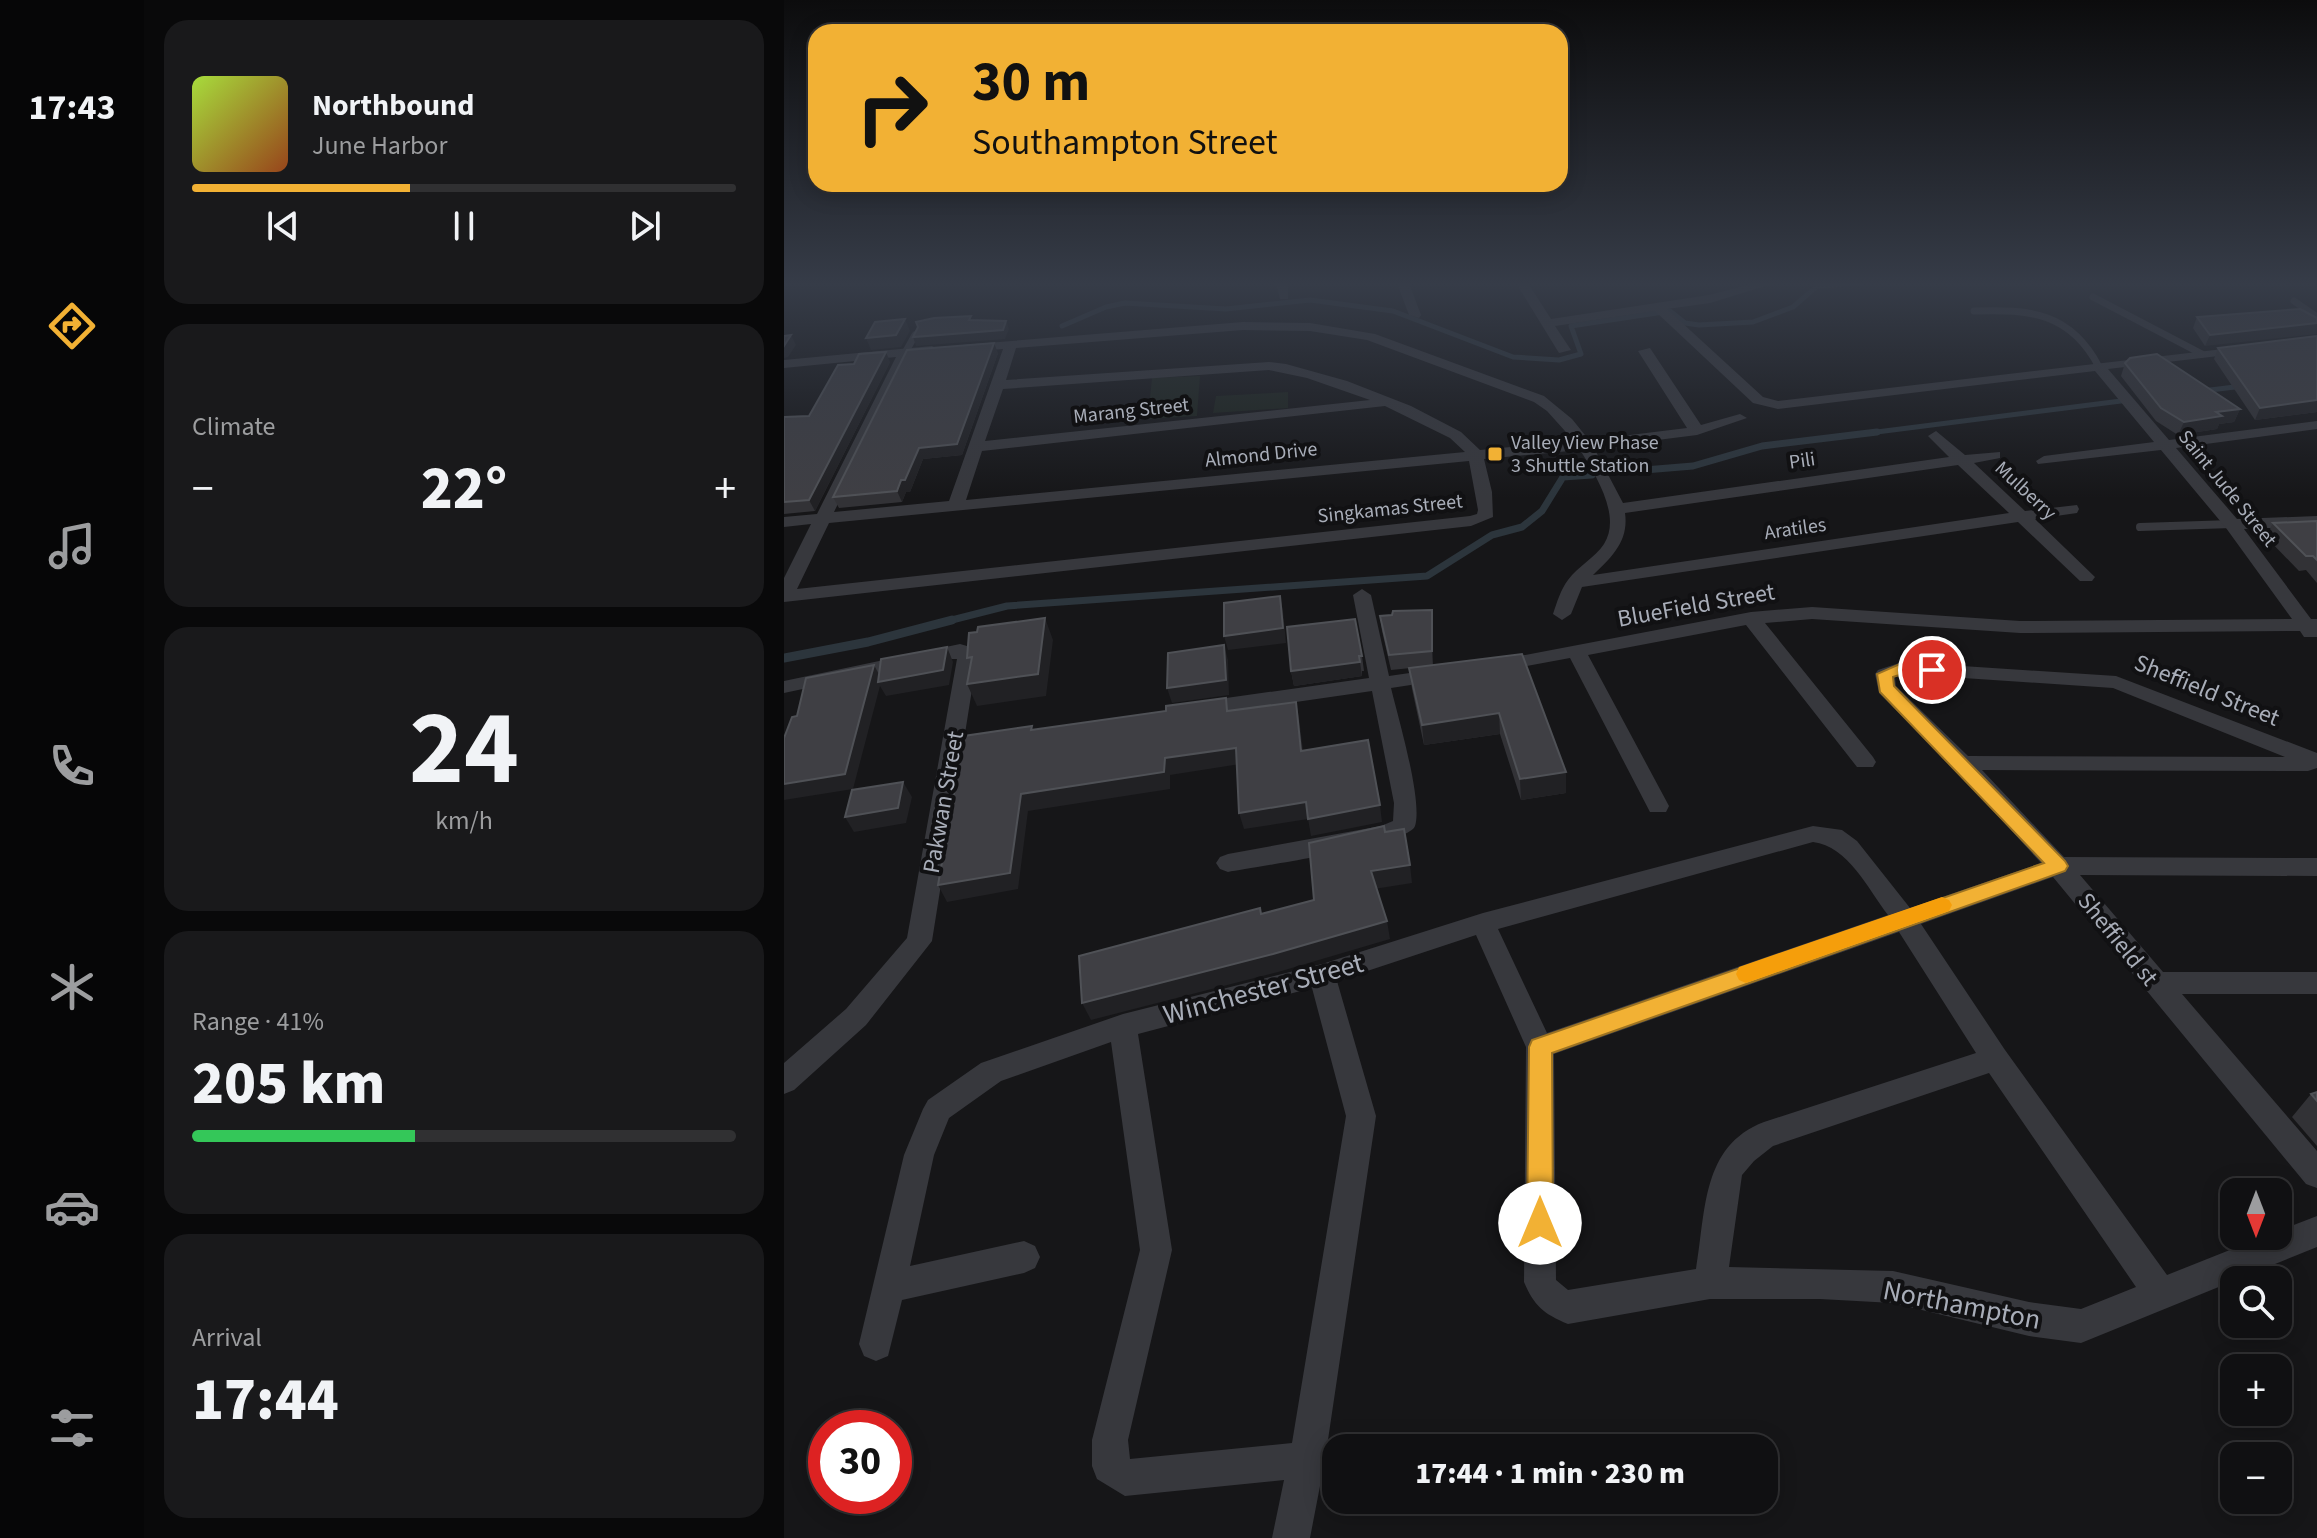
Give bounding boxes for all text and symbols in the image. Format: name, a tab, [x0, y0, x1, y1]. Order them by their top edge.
text: 30 m	[972, 43, 1090, 122]
icon: right	[840, 56, 944, 160]
text: 17:43	[29, 82, 115, 133]
text: Northbound	[312, 84, 474, 127]
text: Southampton Street	[972, 117, 1278, 168]
text: June Harbor	[312, 127, 448, 164]
icon: previous	[261, 204, 305, 248]
icon: pause	[442, 204, 486, 248]
icon: next	[623, 204, 667, 248]
icon: directions	[44, 298, 100, 354]
street label: Marang Street	[1072, 391, 1191, 431]
text: Climate	[192, 408, 276, 445]
street label: Saint Jude Street	[2171, 424, 2283, 553]
place label: Valley View Phase 3 Shuttle Station	[1511, 429, 1659, 480]
street label: Almond Drive	[1204, 435, 1319, 475]
marker: Valley View Phase 3 Shuttle Station	[1486, 445, 1504, 463]
street label: Pili	[1787, 445, 1817, 477]
text: 22°	[421, 447, 507, 532]
street label: Mulberry	[1988, 455, 2063, 527]
text: −	[192, 458, 214, 521]
text: +	[714, 458, 736, 521]
street label: Singkamas Street	[1316, 487, 1464, 531]
street label: Aratiles	[1762, 511, 1828, 547]
icon: music	[44, 518, 100, 574]
street label: BlueField Street	[1615, 574, 1778, 637]
pin	[1898, 636, 1966, 704]
street label: Sheffield Street	[2129, 645, 2285, 735]
icon: arrive	[1910, 648, 1954, 692]
text: 24	[409, 676, 519, 824]
street label: Pakwan Street	[914, 728, 973, 876]
icon: phone	[44, 738, 100, 794]
text: km/h	[435, 802, 493, 839]
street label: Sheffield st	[2069, 885, 2166, 994]
street label: Winchester Street	[1159, 943, 1368, 1035]
icon: climate	[44, 959, 100, 1015]
text: Range · 41%	[192, 1003, 324, 1040]
text: 205 km	[192, 1042, 385, 1127]
north arrow	[2220, 1178, 2292, 1250]
map controls	[2220, 1178, 2292, 1514]
icon: car	[44, 1179, 100, 1235]
position arrow	[1498, 1181, 1582, 1265]
button: search	[2220, 1266, 2292, 1338]
street label: Northampton	[1880, 1270, 2044, 1340]
text: Arrival	[192, 1319, 262, 1356]
button: +	[2220, 1354, 2292, 1426]
text: 17:44	[192, 1358, 339, 1443]
icon: filters	[44, 1400, 100, 1456]
speed limit sign: 30	[808, 1410, 912, 1514]
button: −	[2220, 1442, 2292, 1514]
text: 17:44 · 1 min · 230 m	[1415, 1452, 1685, 1495]

